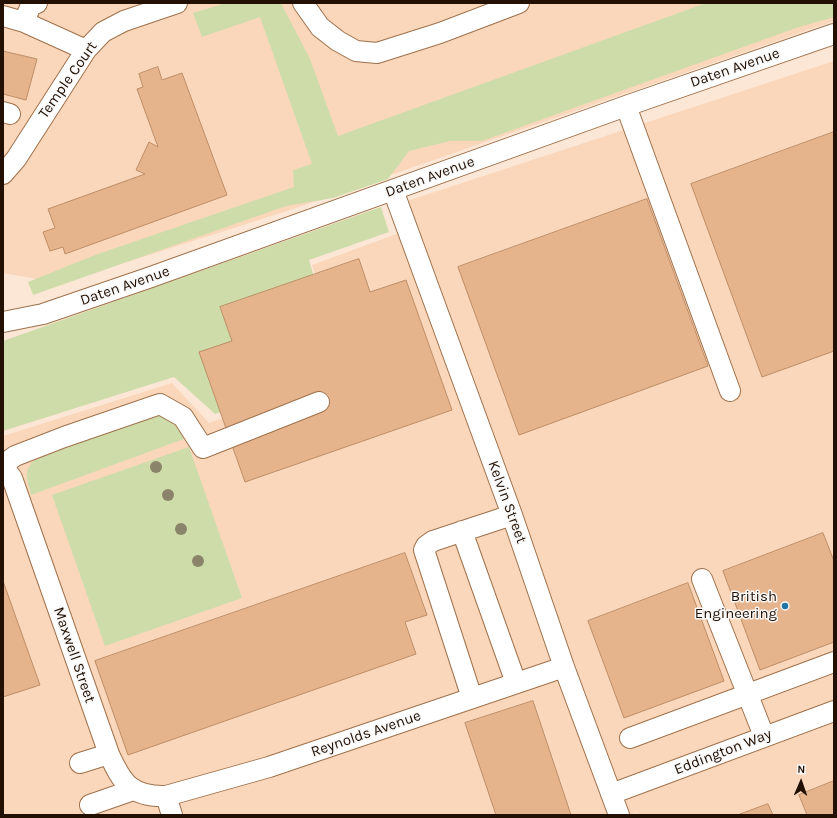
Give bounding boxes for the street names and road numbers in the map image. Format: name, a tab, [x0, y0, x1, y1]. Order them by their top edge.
street label: Temple Court	[35, 38, 101, 122]
street label: Daten Avenue	[688, 44, 782, 92]
street label: Daten Avenue	[383, 153, 477, 201]
street label: Daten Avenue	[78, 262, 172, 310]
street label: Kelvin Street	[484, 458, 530, 546]
street label: Maxwell Street	[49, 605, 99, 705]
street label: Reynolds Avenue	[309, 707, 423, 761]
street label: Eddington Way	[672, 725, 774, 779]

